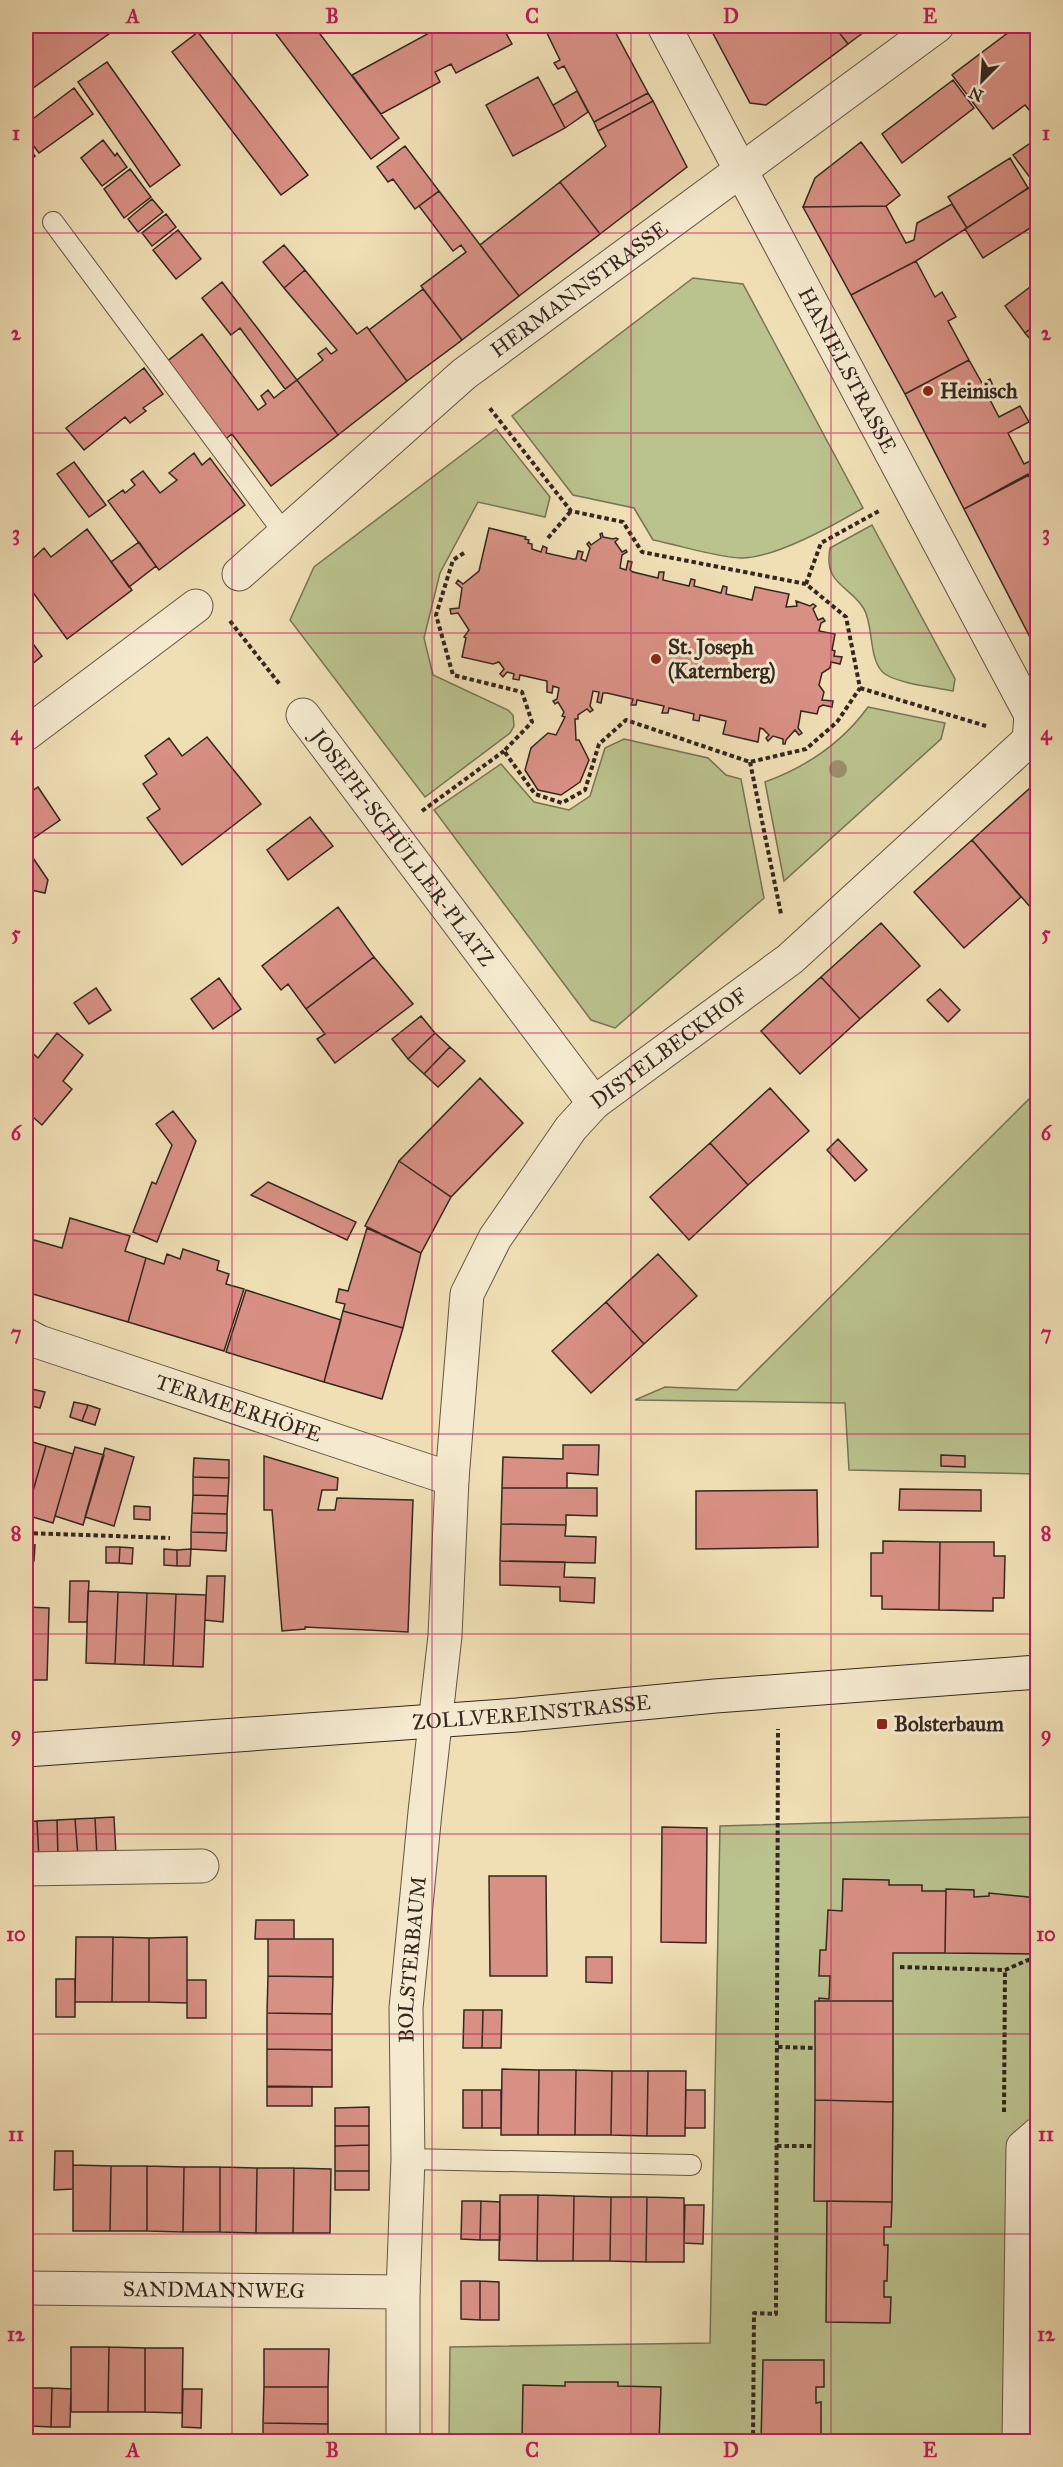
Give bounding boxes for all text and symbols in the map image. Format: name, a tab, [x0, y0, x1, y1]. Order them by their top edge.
text: A	[124, 4, 140, 28]
text: B	[325, 4, 339, 28]
text: C	[525, 4, 539, 28]
text: D	[723, 4, 739, 28]
text: E	[923, 4, 938, 28]
north arrow	[952, 51, 1012, 111]
text: N	[966, 83, 986, 106]
text: 1	[12, 121, 20, 145]
text: 1	[1042, 121, 1050, 145]
street label: HERMANNSTRASSE	[485, 215, 673, 363]
street label: HANIELSTRASSE	[793, 283, 902, 458]
text: 2	[11, 321, 22, 345]
text: 2	[1041, 321, 1052, 345]
place label: Heinisch	[940, 378, 1018, 404]
marker: Heinisch	[921, 384, 935, 398]
text: 3	[12, 521, 20, 546]
text: 3	[1042, 521, 1050, 546]
place label: St. Joseph (Katernberg)	[668, 634, 775, 684]
marker: St. Joseph (Katernberg)	[649, 652, 663, 666]
text: 4	[10, 721, 22, 746]
text: 4	[1040, 721, 1052, 746]
street label: JOSEPH-SCHÜLLER-PLATZ	[304, 722, 500, 972]
text: 5	[11, 921, 21, 945]
text: 5	[1041, 921, 1051, 945]
street label: DISTELBECKHOF	[585, 982, 752, 1114]
text: 6	[11, 1121, 23, 1145]
text: 6	[1041, 1121, 1053, 1145]
text: 7	[11, 1321, 22, 1345]
text: 7	[1041, 1321, 1052, 1345]
street label: TERMEERHÖFE	[152, 1369, 325, 1448]
text: 8	[11, 1521, 21, 1545]
text: 8	[1041, 1521, 1051, 1545]
street label: ZOLLVEREINSTRASSE	[412, 1689, 652, 1735]
place label: Bolsterbaum	[894, 1711, 1004, 1737]
marker: Bolsterbaum	[875, 1717, 889, 1731]
text: 9	[11, 1722, 21, 1747]
text: 9	[1041, 1722, 1051, 1747]
street label: BOLSTERBAUM	[393, 1875, 432, 2043]
text: 10	[6, 1922, 26, 1946]
text: 10	[1036, 1922, 1056, 1946]
text: 11	[8, 2122, 24, 2146]
text: 11	[1038, 2122, 1054, 2146]
street label: SANDMANNWEG	[123, 2276, 305, 2304]
text: 12	[7, 2322, 26, 2346]
text: 12	[1037, 2322, 1056, 2346]
text: A	[124, 2438, 140, 2462]
text: B	[325, 2438, 339, 2462]
text: C	[525, 2438, 539, 2462]
text: D	[723, 2438, 739, 2462]
text: E	[923, 2438, 938, 2462]

